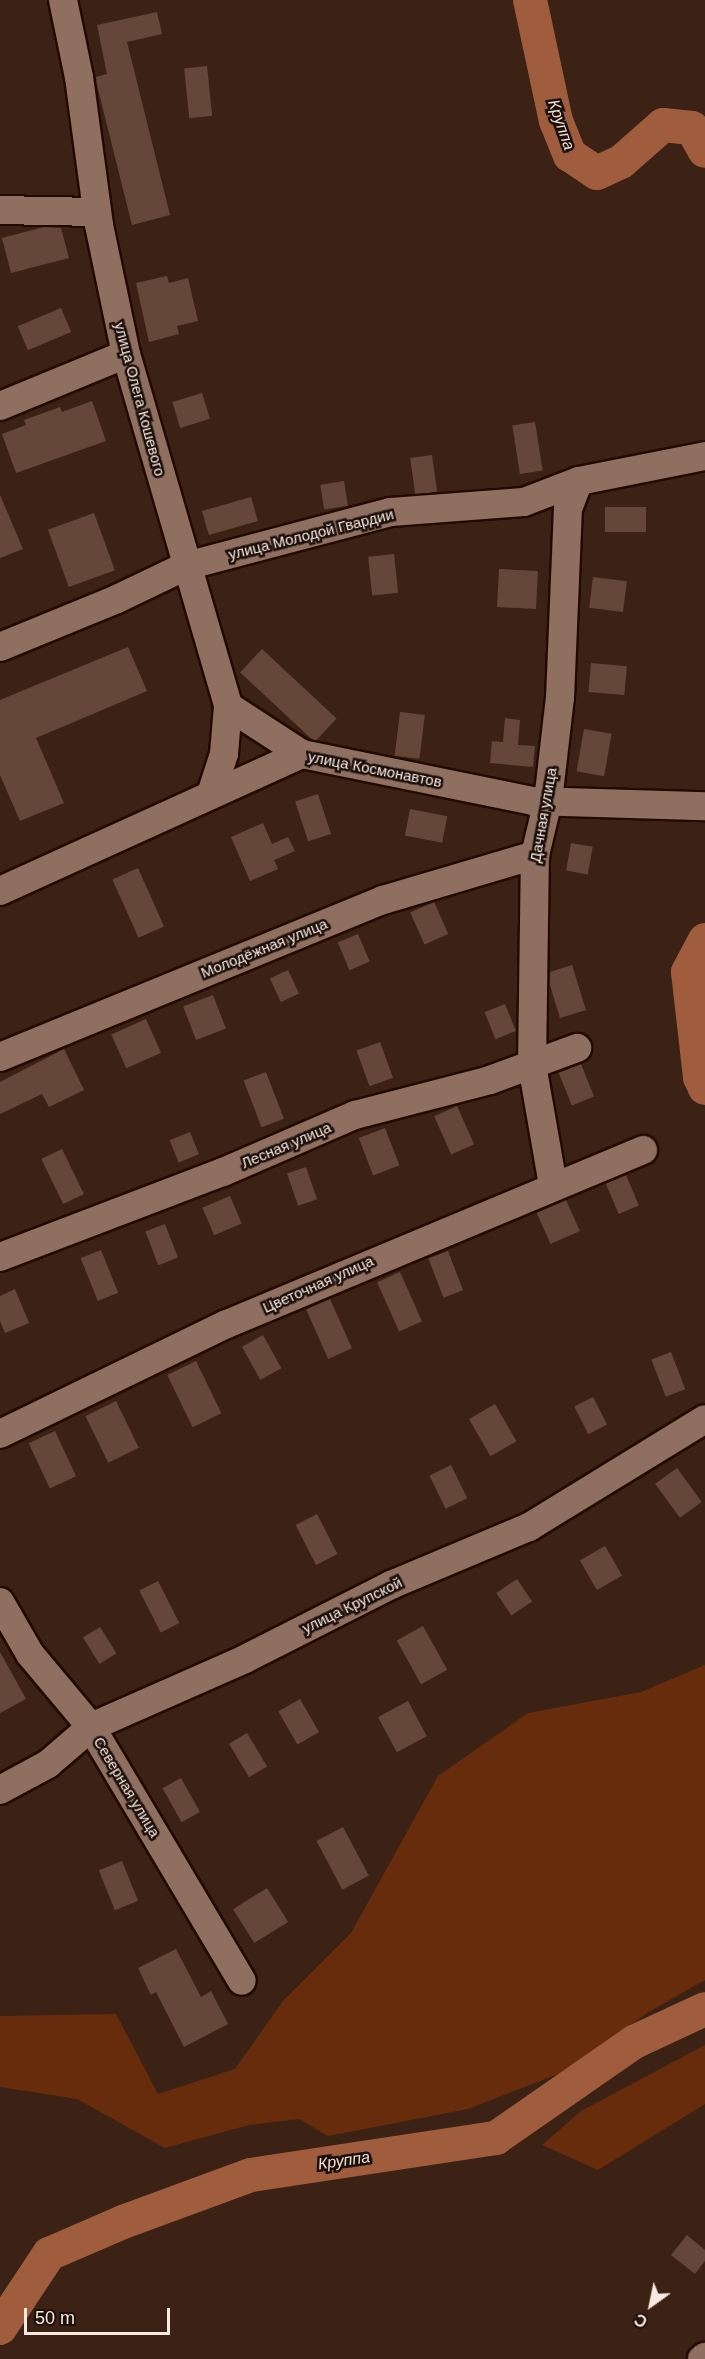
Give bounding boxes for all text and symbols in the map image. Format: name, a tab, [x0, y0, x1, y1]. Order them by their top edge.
water label: Круппа	[543, 97, 579, 153]
street label: улица Олега Кошевого	[111, 320, 169, 478]
street label: улица Молодой Гвардии	[227, 505, 395, 563]
street label: улица Космонавтов	[307, 747, 443, 791]
street label: Дачная улица	[526, 766, 560, 864]
street label: Молодёжная улица	[198, 914, 330, 982]
street label: Лесная улица	[238, 1118, 334, 1172]
street label: Цветочная улица	[260, 1251, 376, 1317]
street label: улица Крупской	[299, 1573, 405, 1637]
street label: Северная улица	[90, 1734, 164, 1840]
water label: Круппа	[317, 2148, 371, 2174]
north arrow	[621, 2275, 681, 2335]
scale bar	[27, 2296, 172, 2334]
text: 50 m	[35, 2308, 75, 2328]
text: С	[631, 2310, 650, 2331]

